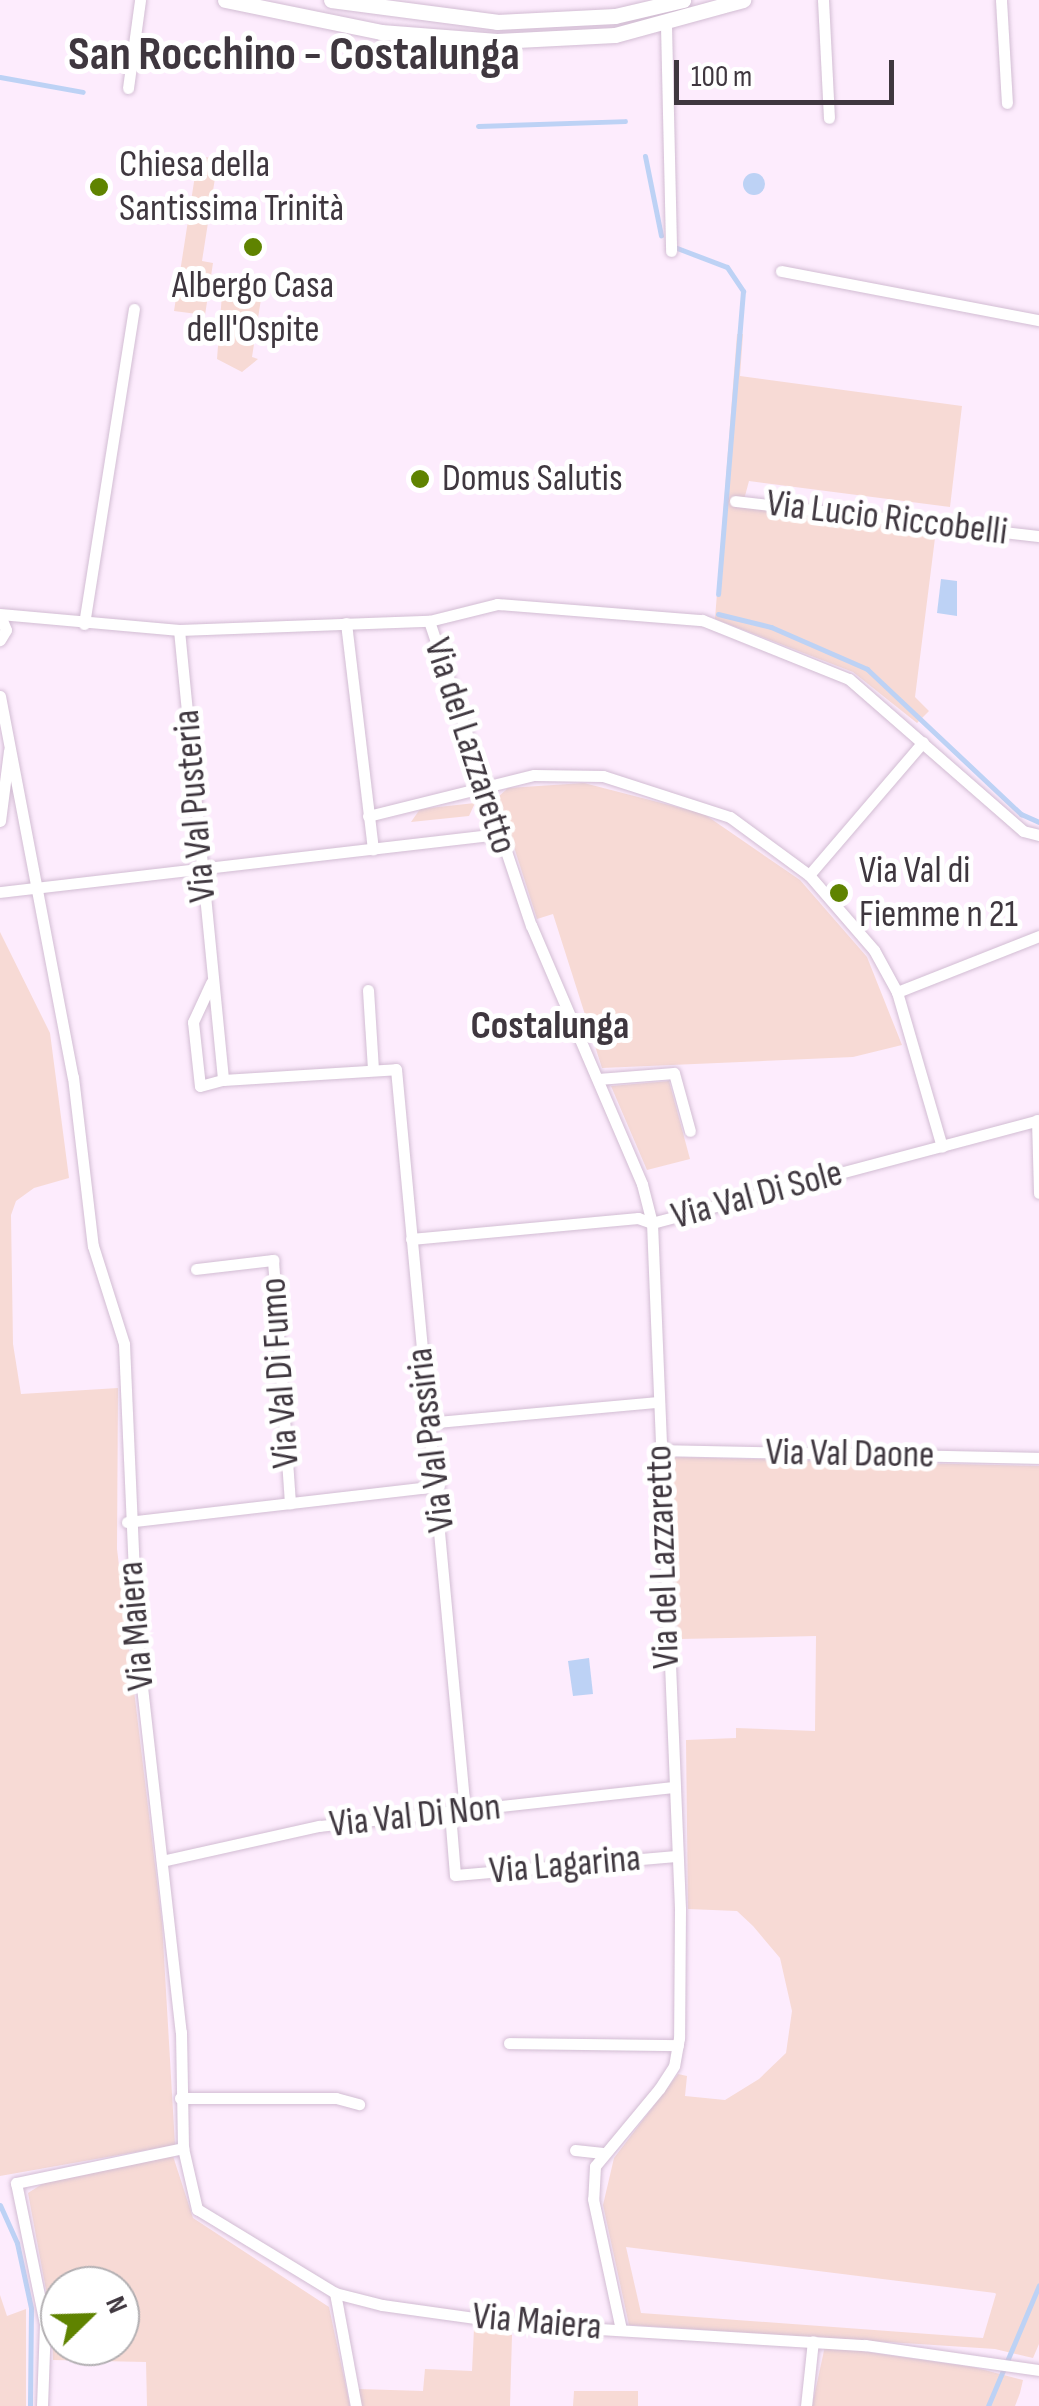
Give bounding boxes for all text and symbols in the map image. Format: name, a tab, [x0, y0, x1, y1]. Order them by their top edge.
district label: San Rocchino - Costalunga	[68, 26, 520, 84]
scale bar	[679, 40, 899, 102]
text: 100 m	[691, 59, 752, 95]
place label: Chiesa della Santissima Trinità	[119, 142, 344, 232]
marker: Chiesa della Santissima Trinità	[88, 176, 110, 198]
marker: Albergo Casa dell'Ospite	[242, 236, 264, 258]
place label: Albergo Casa dell'Ospite	[172, 263, 334, 352]
place label: Domus Salutis	[442, 456, 623, 502]
marker: Domus Salutis	[407, 466, 433, 492]
street label: Via Lucio Riccobelli	[764, 481, 1010, 555]
street label: Via del Lazzaretto	[414, 633, 526, 859]
street label: Via Val Pusteria	[164, 708, 226, 904]
place label: Via Val di Fiemme n 21	[859, 848, 1018, 938]
marker: Via Val di Fiemme n 21	[828, 882, 850, 904]
district label: Costalunga	[471, 1002, 629, 1050]
street label: Via Val Di Sole	[667, 1150, 847, 1240]
street label: Via Val Di Fumo	[251, 1276, 309, 1470]
street label: Via Val Passiria	[397, 1345, 465, 1535]
street label: Via Val Daone	[765, 1430, 935, 1478]
street label: Via del Lazzaretto	[636, 1444, 690, 1670]
street label: Via Maiera	[108, 1560, 164, 1692]
street label: Via Val Di Non	[327, 1784, 503, 1848]
street label: Via Lagarina	[487, 1836, 643, 1894]
north arrow	[40, 2266, 140, 2366]
text: N	[98, 2292, 134, 2318]
street label: Via Maiera	[471, 2294, 603, 2350]

